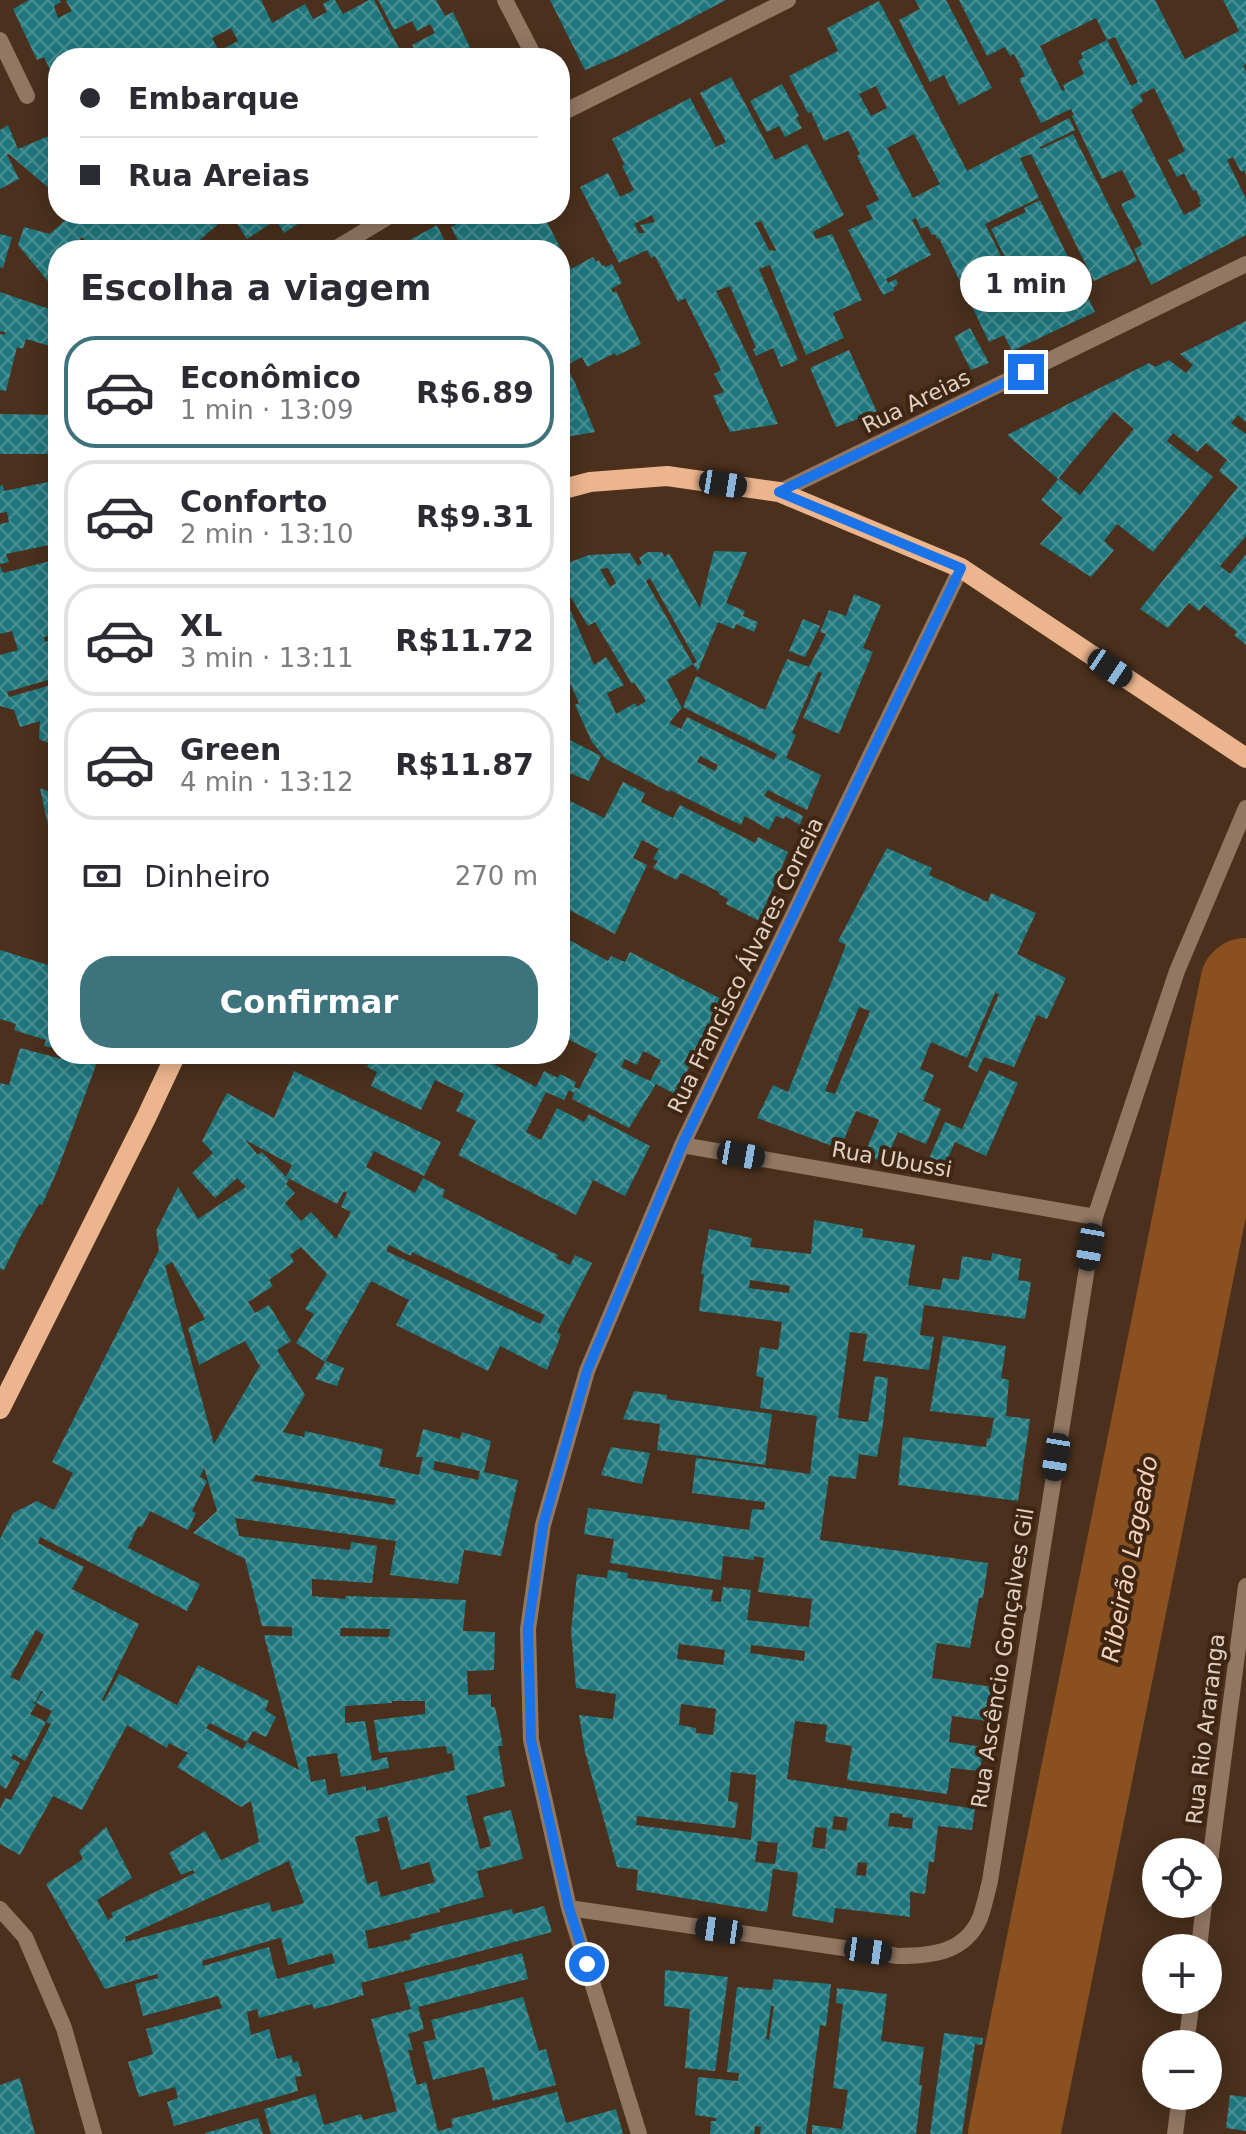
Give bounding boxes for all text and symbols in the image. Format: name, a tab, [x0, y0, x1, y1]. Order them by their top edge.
text: Embarque	[128, 81, 299, 116]
text: Rua Areias	[128, 158, 310, 193]
callout: 1 min	[960, 256, 1092, 312]
text: Escolha a viagem	[80, 267, 432, 308]
text: 1 min	[985, 269, 1067, 299]
route end	[1008, 354, 1044, 390]
icon: car	[84, 356, 156, 428]
text: Econômico	[180, 360, 361, 395]
street label: Rua Areias	[858, 365, 974, 438]
text: R$6.89	[416, 375, 534, 410]
text: 1 min · 13:09	[180, 395, 354, 425]
car	[697, 468, 749, 500]
icon: car	[84, 480, 156, 552]
text: Conforto	[180, 484, 327, 519]
text: R$9.31	[416, 499, 534, 534]
text: 2 min · 13:10	[180, 519, 354, 549]
icon: car	[84, 604, 156, 676]
text: XL	[180, 608, 222, 643]
text: R$11.72	[395, 623, 534, 658]
text: 3 min · 13:11	[180, 643, 354, 673]
car	[1083, 645, 1137, 691]
icon: car	[84, 728, 156, 800]
text: Green	[180, 732, 281, 767]
text: R$11.87	[395, 747, 534, 782]
text: 4 min · 13:12	[180, 767, 354, 797]
street label: Rua Francisco Álvares Correia	[663, 813, 828, 1117]
icon: cash	[80, 854, 124, 898]
text: Dinheiro	[144, 859, 270, 894]
text: 270 m	[455, 861, 538, 891]
button: Confirmar	[80, 956, 538, 1048]
street label: Rua Ubussi	[830, 1137, 954, 1182]
car	[715, 1139, 767, 1171]
car	[1074, 1221, 1106, 1273]
car	[1040, 1431, 1072, 1483]
water label: Ribeirão Lageado	[1096, 1453, 1164, 1665]
street label: Rua Ascêncio Gonçalves Gil	[966, 1506, 1039, 1810]
street label: Rua Rio Araranga	[1181, 1632, 1230, 1826]
map controls	[1142, 1838, 1222, 2110]
button: locate	[1142, 1838, 1222, 1918]
car	[694, 1915, 744, 1945]
button: +	[1142, 1934, 1222, 2014]
car	[843, 1936, 893, 1966]
route start	[569, 1946, 605, 1982]
button: −	[1142, 2030, 1222, 2110]

